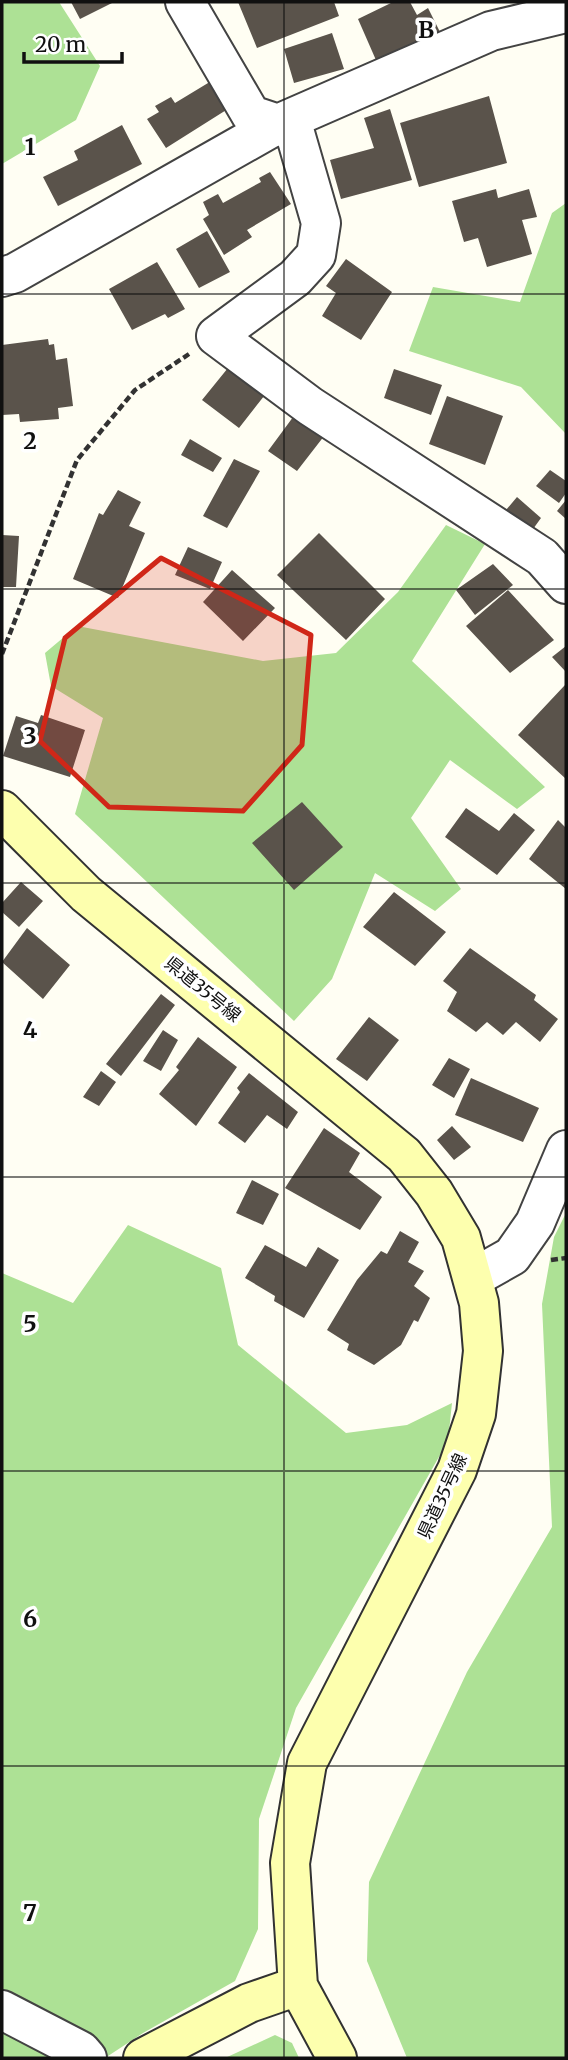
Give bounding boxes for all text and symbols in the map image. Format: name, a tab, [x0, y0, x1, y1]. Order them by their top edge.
text: B	[418, 15, 434, 44]
scale bar	[24, 21, 122, 65]
text: 20 m	[35, 31, 87, 58]
text: 1	[25, 132, 36, 161]
text: 2	[23, 426, 37, 455]
text: 3	[23, 721, 37, 750]
street label: 県道35号線	[160, 951, 246, 1027]
text: 4	[23, 1015, 38, 1044]
text: 5	[23, 1309, 37, 1338]
street label: 県道35号線	[412, 1450, 472, 1542]
text: 6	[23, 1604, 37, 1633]
text: 7	[23, 1898, 37, 1927]

